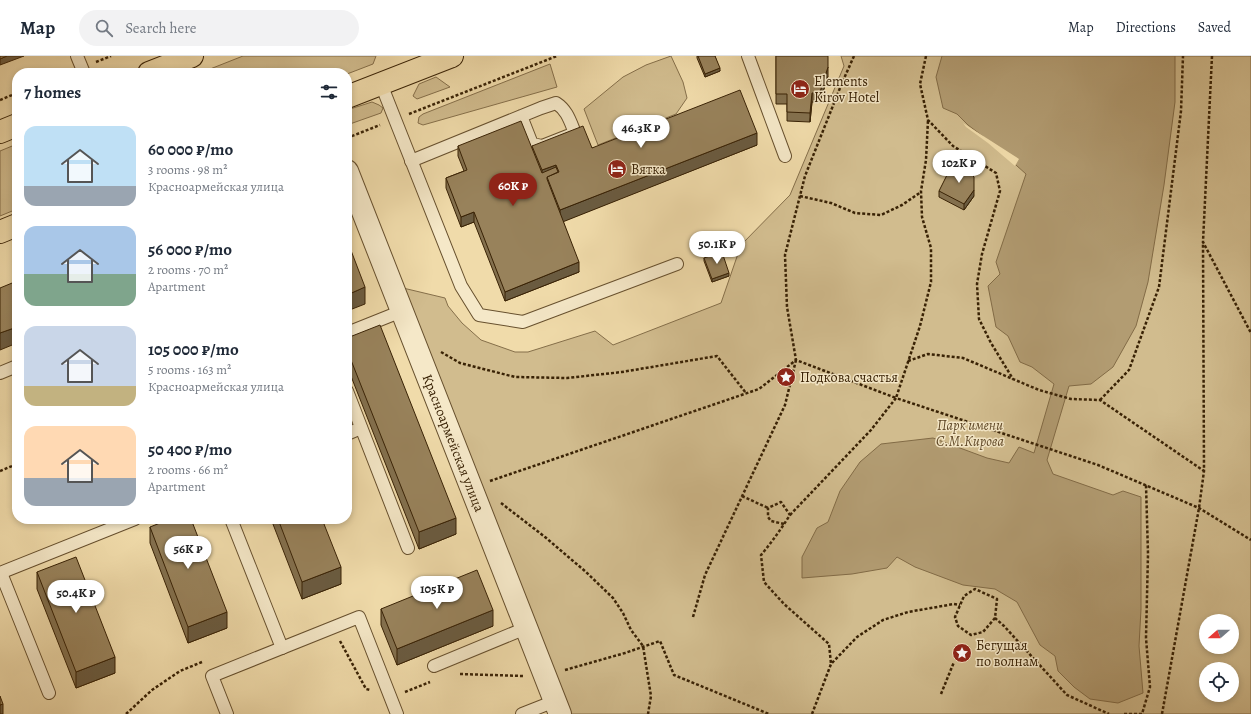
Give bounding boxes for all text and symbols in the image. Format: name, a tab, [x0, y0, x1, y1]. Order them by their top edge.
search box	[79, 10, 359, 46]
text: Map	[20, 15, 55, 41]
icon: search	[93, 17, 115, 39]
text: Search here	[125, 18, 197, 38]
text: Map	[1068, 18, 1094, 37]
text: Directions	[1116, 18, 1176, 37]
text: Saved	[1198, 18, 1231, 37]
place label: Elements Kirov Hotel	[814, 72, 880, 107]
hotel icon: Elements Kirov Hotel	[789, 78, 811, 100]
text: 7 homes	[24, 81, 81, 104]
icon: filters	[318, 81, 340, 103]
pin: 46.3K ₽	[604, 115, 678, 149]
text: 46.3K ₽	[622, 119, 660, 136]
text: 60 000 ₽/mo	[148, 138, 233, 161]
icon: home	[56, 142, 104, 190]
pin: 102K ₽	[926, 150, 992, 184]
text: 102K ₽	[942, 154, 976, 171]
hotel icon: Вятка	[606, 158, 628, 180]
place label: Вятка	[631, 160, 666, 179]
text: 3 rooms · 98 m²	[148, 161, 227, 178]
pin: 60K ₽	[485, 173, 541, 207]
text: 60K ₽	[498, 177, 528, 194]
text: Красноармейская улица	[148, 178, 284, 195]
pin: 50.1K ₽	[680, 231, 754, 265]
text: 50.1K ₽	[698, 235, 736, 252]
text: 56 000 ₽/mo	[148, 238, 232, 261]
icon: home	[56, 242, 104, 290]
text: 2 rooms · 70 m²	[148, 261, 228, 278]
text: Apartment	[148, 278, 206, 295]
text: 105 000 ₽/mo	[148, 338, 239, 361]
icon: home	[56, 342, 104, 390]
text: 5 rooms · 163 m²	[148, 361, 231, 378]
place icon: Подкова счастья	[775, 366, 797, 388]
place label: Подкова счастья	[800, 368, 898, 387]
street label: Красноармейская улица	[418, 371, 489, 515]
text: Красноармейская улица	[148, 378, 284, 395]
park label: Парк имени С.М.Кирова	[936, 416, 1004, 451]
text: 50 400 ₽/mo	[148, 438, 232, 461]
icon: home	[56, 442, 104, 490]
text: 2 rooms · 66 m²	[148, 461, 228, 478]
text: Apartment	[148, 478, 206, 495]
pin: 56K ₽	[160, 536, 216, 570]
text: 56K ₽	[173, 540, 203, 557]
pin: 105K ₽	[404, 576, 470, 610]
pin: 50.4K ₽	[39, 580, 113, 614]
text: 105K ₽	[420, 580, 454, 597]
text: 50.4K ₽	[56, 584, 96, 601]
north arrow	[1199, 614, 1239, 654]
map controls	[1199, 614, 1239, 702]
place label: Бегущая по волнам	[976, 636, 1038, 671]
place icon: Бегущая по волнам	[951, 642, 973, 664]
button: locate	[1199, 662, 1239, 702]

